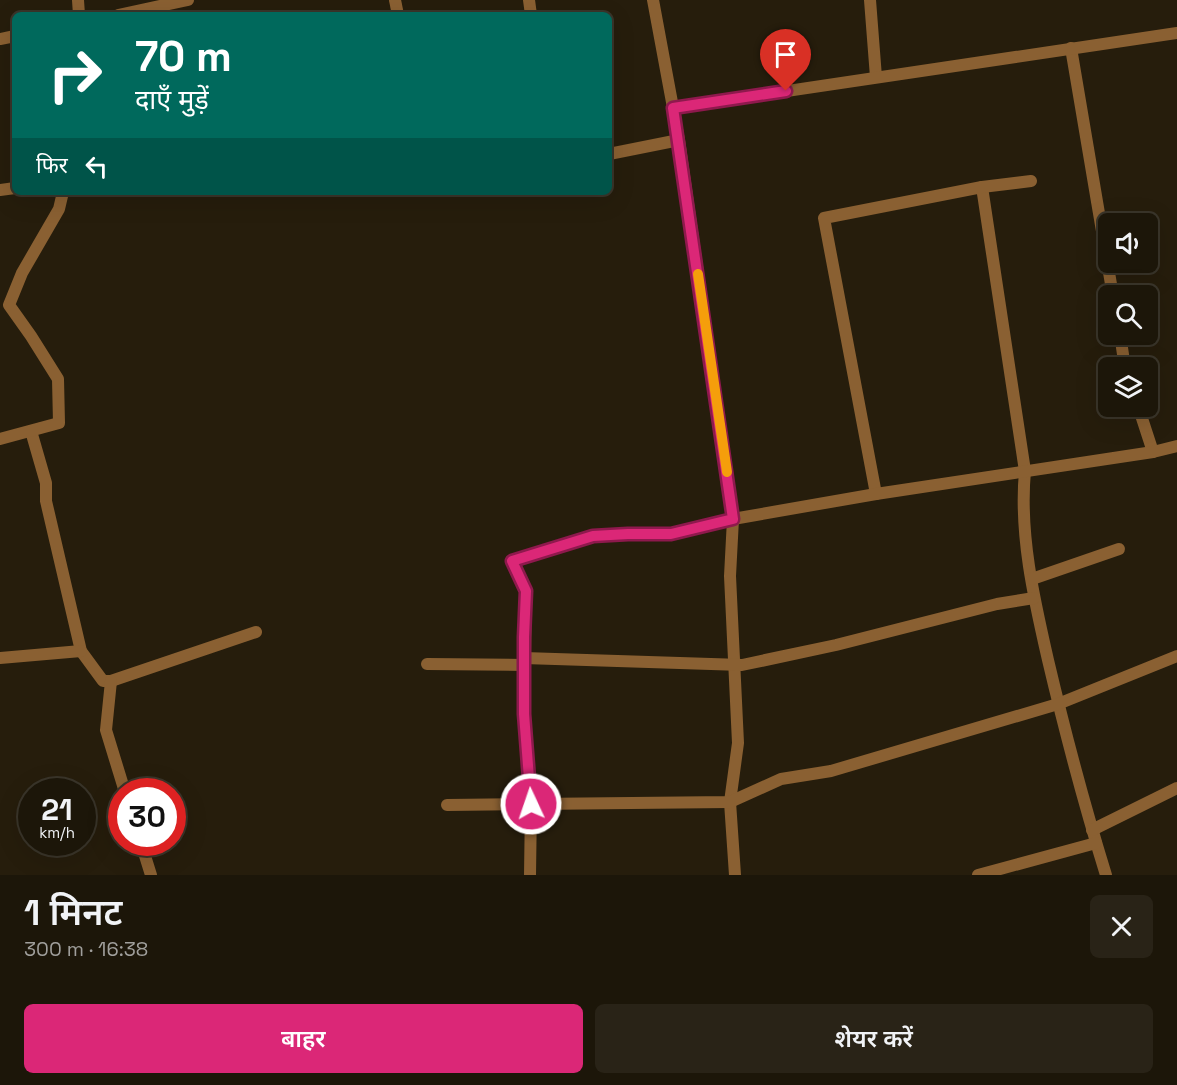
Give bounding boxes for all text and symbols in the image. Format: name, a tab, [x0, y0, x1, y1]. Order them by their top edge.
pin	[760, 29, 811, 91]
text: 70 m	[135, 30, 232, 83]
icon: right	[36, 36, 114, 114]
icon: arrive	[769, 38, 802, 71]
text: दाएँ मुड़ें	[135, 82, 209, 117]
icon: left	[80, 150, 113, 183]
text: फिर	[36, 151, 68, 179]
map controls	[1098, 213, 1158, 417]
button: sound	[1098, 213, 1158, 273]
button: search	[1098, 285, 1158, 345]
button: layers	[1098, 357, 1158, 417]
position arrow	[499, 772, 563, 836]
speed limit sign: 30	[108, 778, 186, 856]
text: 21	[41, 790, 73, 829]
text: km/h	[39, 823, 75, 842]
text: 1 मिनट	[24, 890, 123, 936]
button: close	[1090, 895, 1153, 958]
text: 300 m · 16:38	[24, 936, 148, 962]
button: बाहर	[24, 1004, 583, 1073]
button: शेयर करें	[595, 1004, 1153, 1073]

